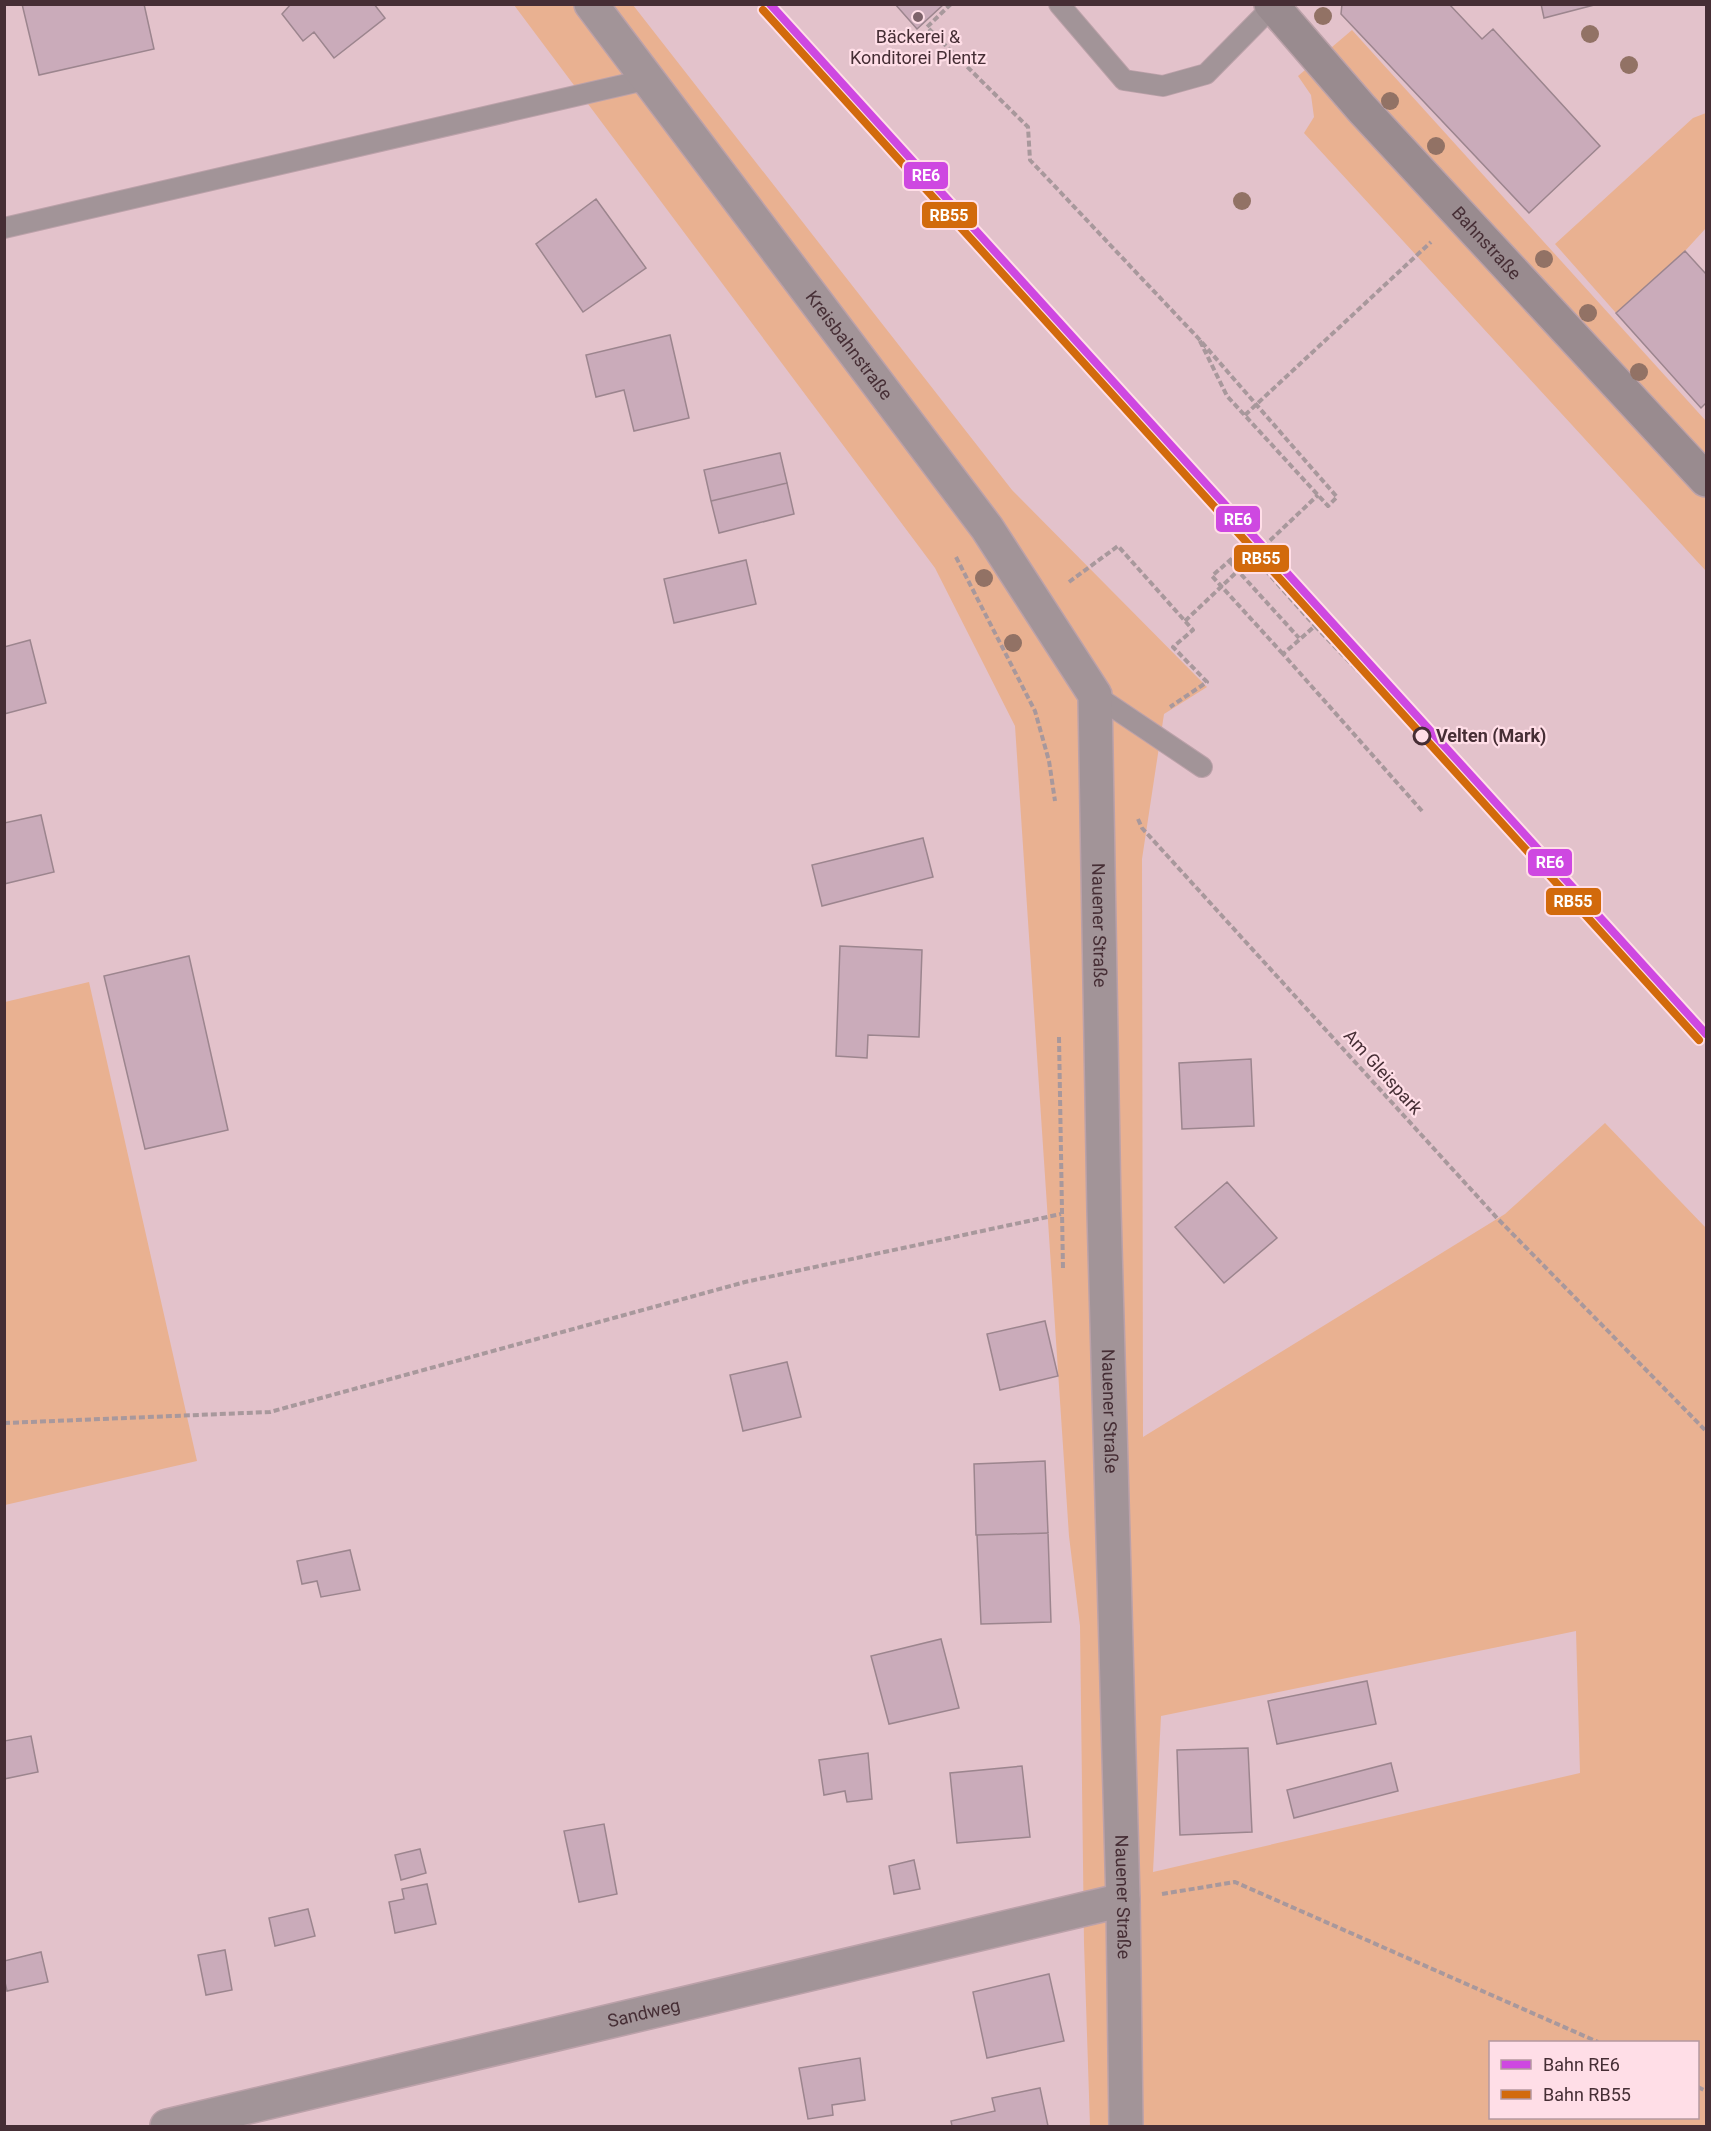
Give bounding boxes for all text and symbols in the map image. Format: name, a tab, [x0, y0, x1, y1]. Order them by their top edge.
marker: Bäckerei & Konditorei Plentz	[911, 10, 925, 24]
place label: Bäckerei & Konditorei Plentz	[850, 26, 986, 68]
line badge: RE6	[903, 161, 949, 190]
text: RE6	[912, 166, 940, 185]
line badge: RB55	[921, 201, 978, 229]
street label: Bahnstraße	[1448, 202, 1526, 284]
text: RB55	[930, 206, 968, 225]
street label: Kreisbahnstraße	[802, 286, 897, 404]
line badge: RE6	[1215, 505, 1261, 533]
text: RE6	[1224, 510, 1252, 529]
line badge: RB55	[1233, 544, 1290, 573]
text: RB55	[1242, 549, 1280, 568]
place label: Velten (Mark)	[1436, 725, 1546, 747]
marker: Velten (Mark)	[1413, 727, 1431, 745]
line badge: RE6	[1527, 848, 1573, 877]
text: RE6	[1536, 853, 1564, 872]
street label: Nauener Straße	[1088, 863, 1111, 988]
line badge: RB55	[1545, 887, 1602, 916]
text: RB55	[1554, 892, 1592, 911]
street label: Am Gleispark	[1340, 1025, 1428, 1119]
street label: Nauener Straße	[1098, 1349, 1122, 1474]
street label: Nauener Straße	[1111, 1834, 1135, 1959]
street label: Sandweg	[605, 1994, 682, 2031]
legend	[1489, 2041, 1699, 2119]
text: Bahn RE6	[1543, 2054, 1620, 2075]
text: Bahn RB55	[1543, 2084, 1631, 2105]

